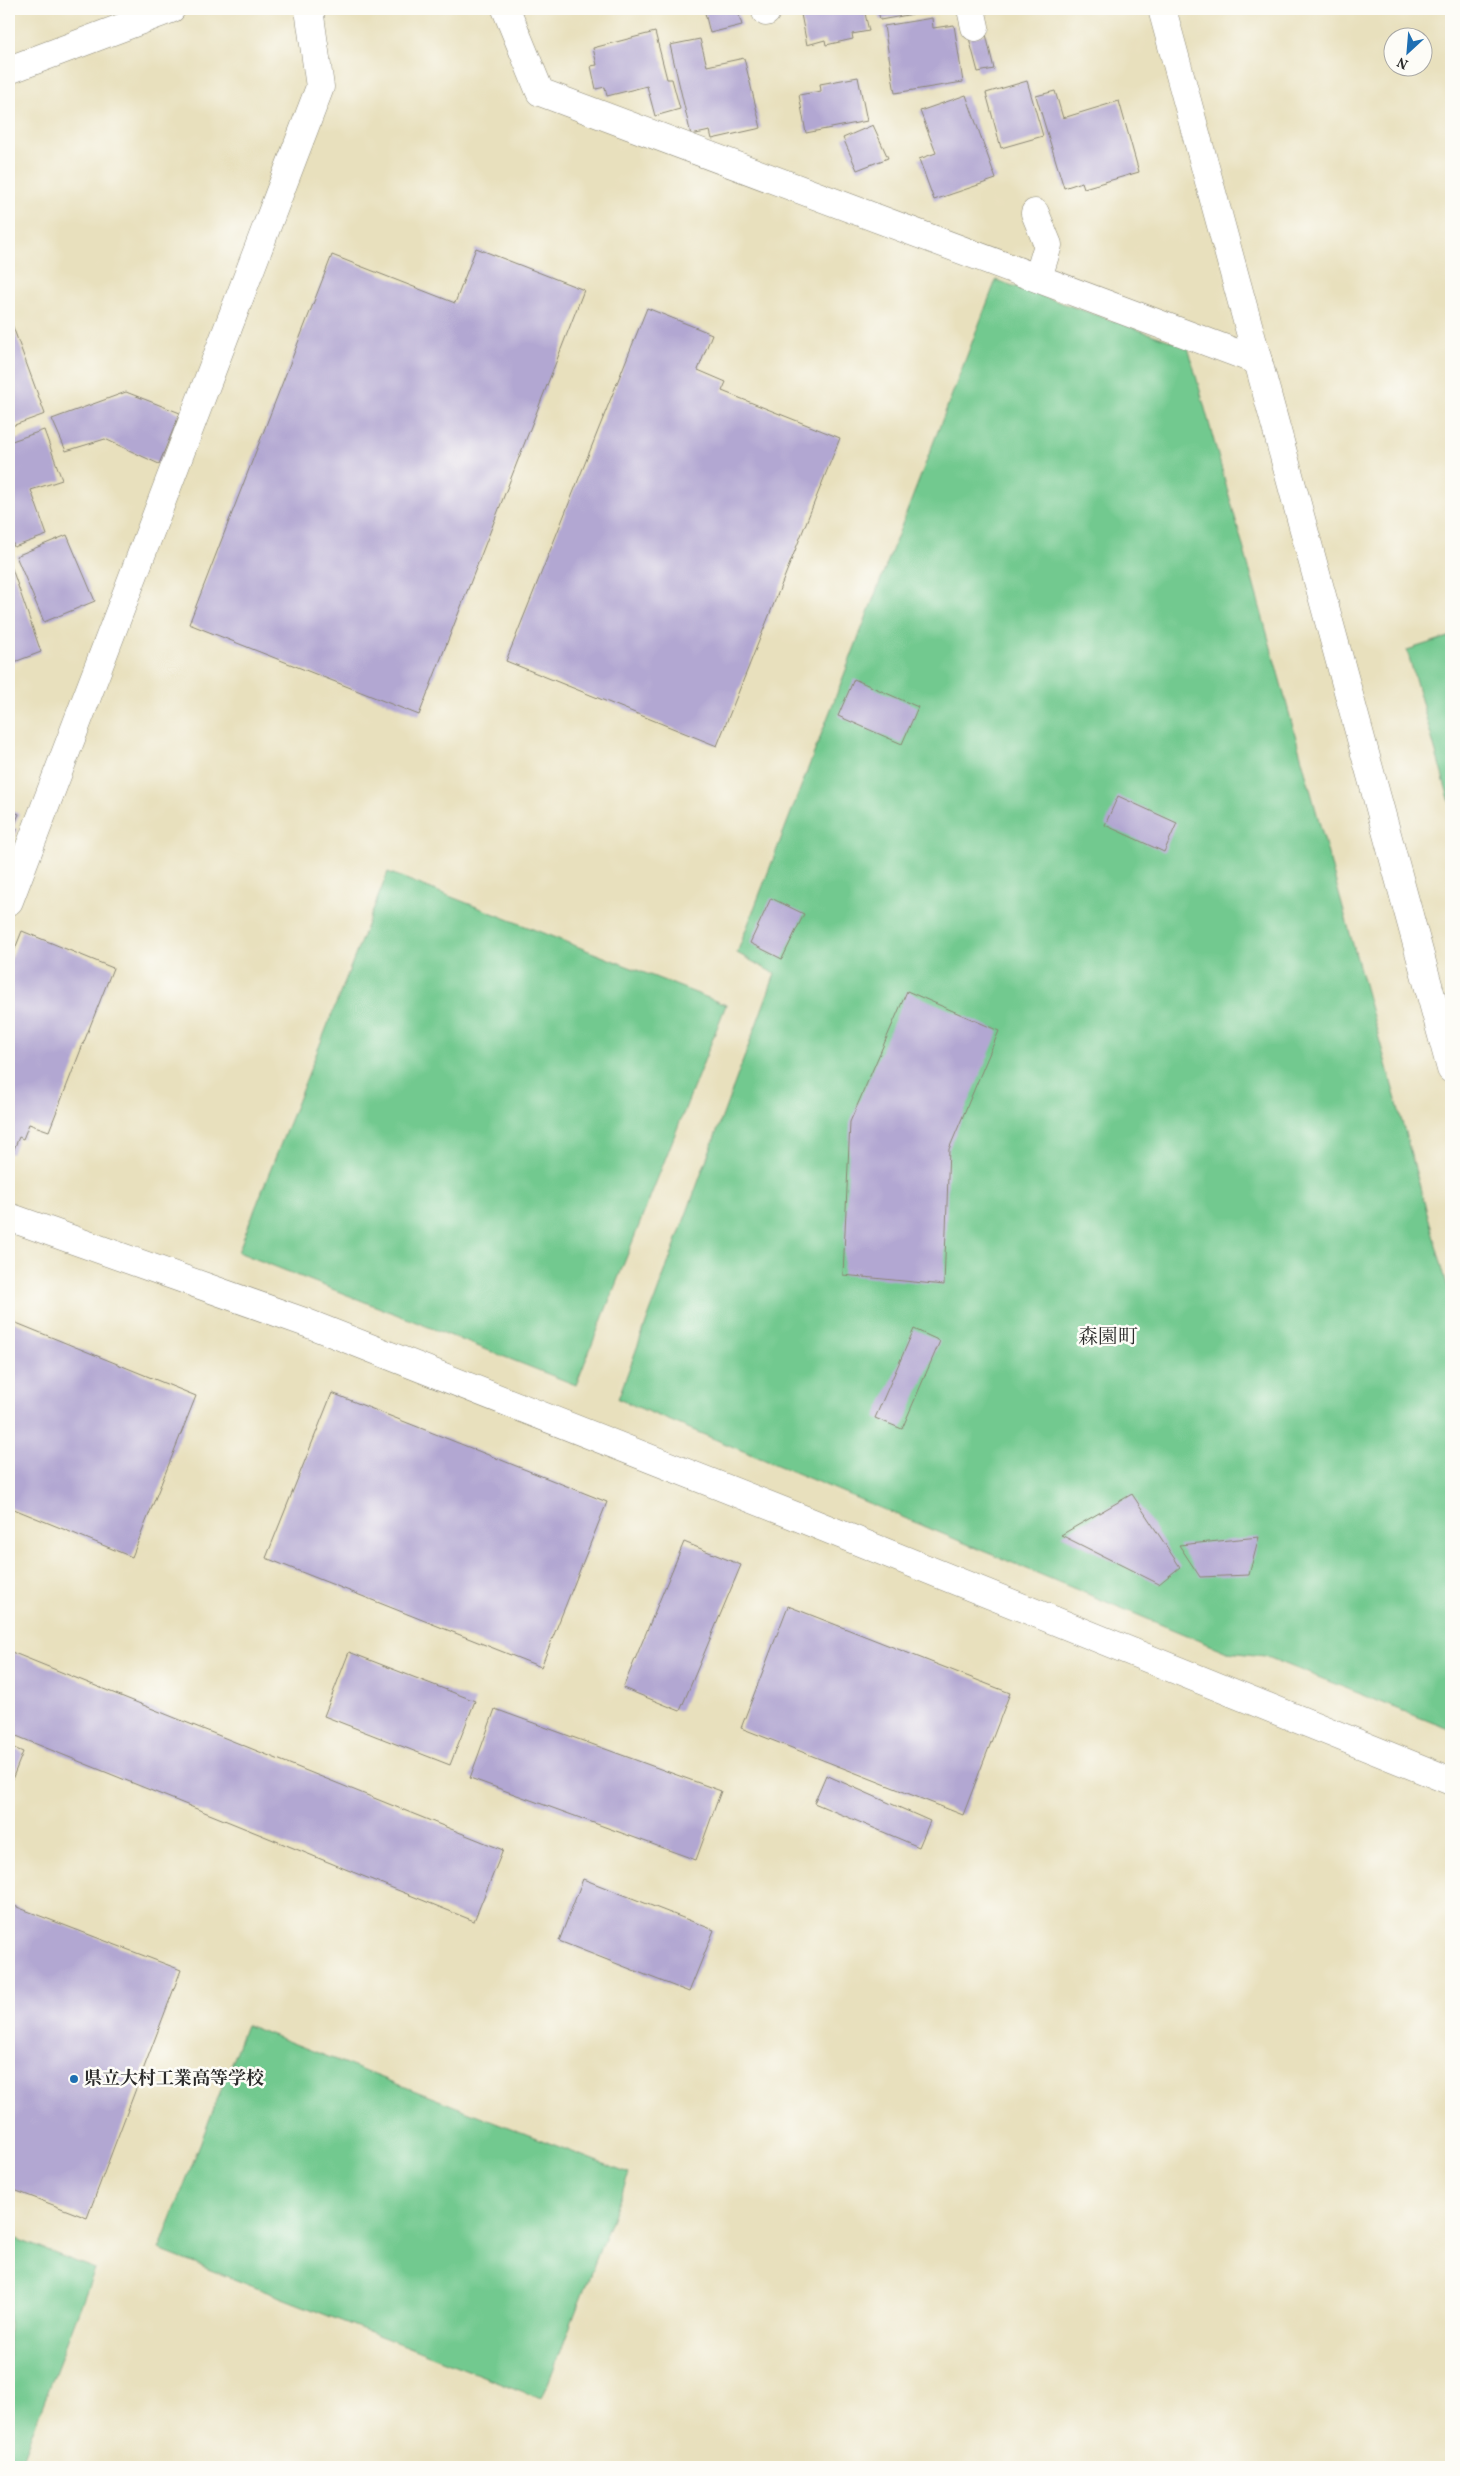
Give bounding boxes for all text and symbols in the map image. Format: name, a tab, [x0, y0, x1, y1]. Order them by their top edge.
north arrow	[1382, 28, 1432, 78]
text: N	[1394, 52, 1412, 73]
district label: 森園町	[1078, 1324, 1138, 1352]
place label: 県立大村工業高等学校	[84, 2067, 264, 2092]
marker: 県立大村工業高等学校	[68, 2073, 80, 2085]

